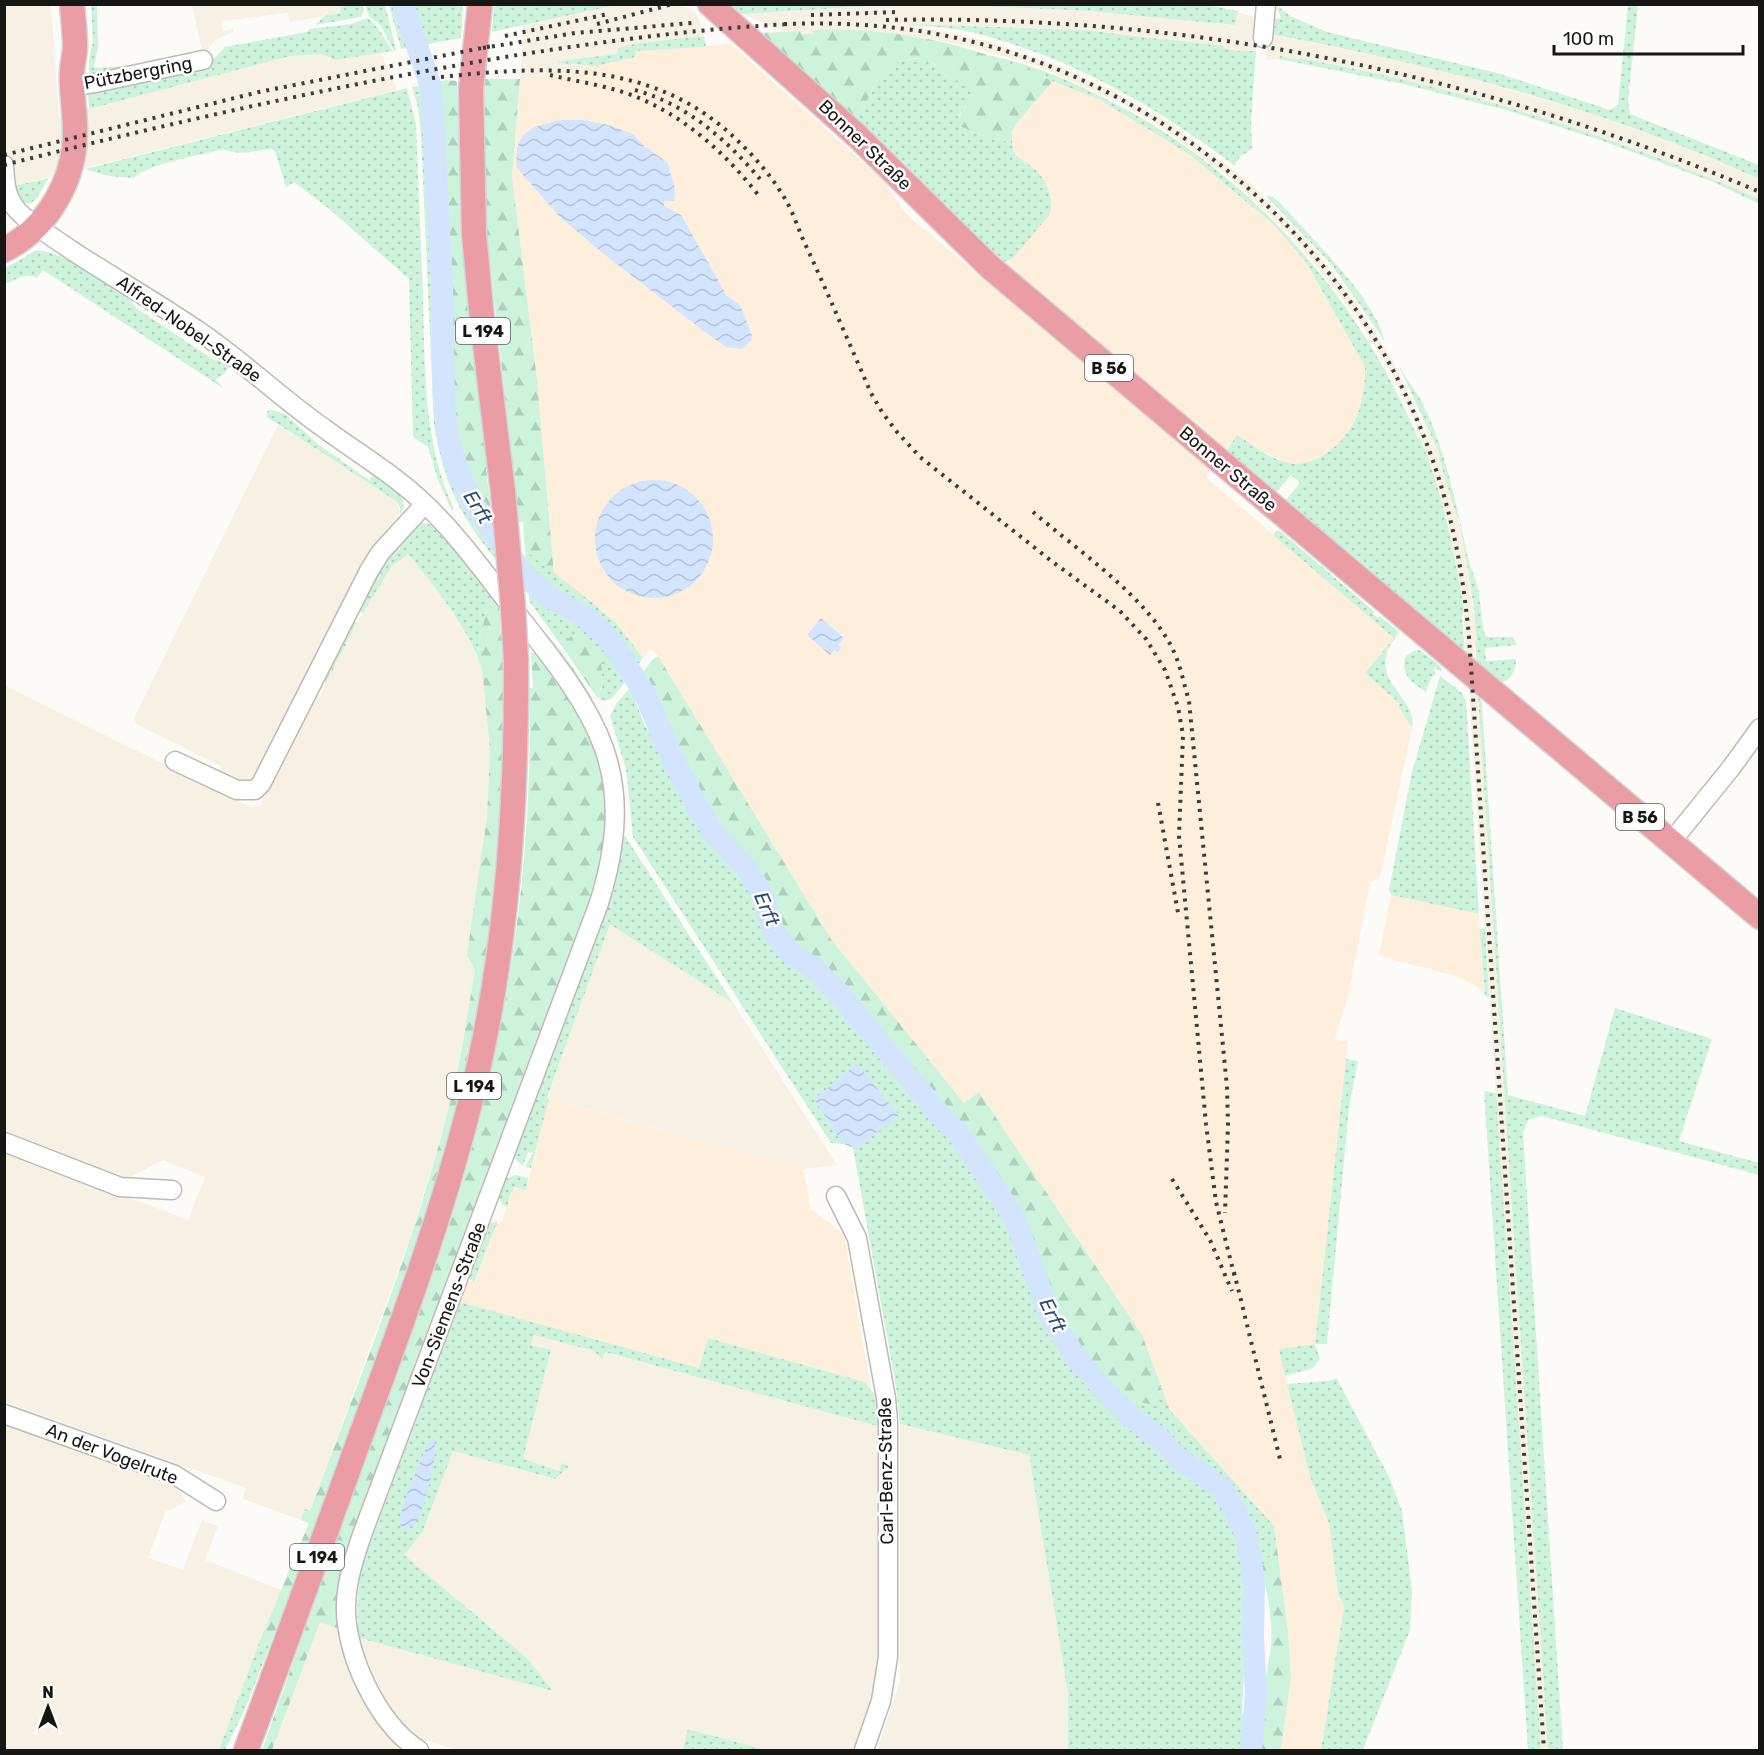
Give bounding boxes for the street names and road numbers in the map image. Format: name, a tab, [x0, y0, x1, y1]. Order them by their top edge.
street label: Pützbergring	[82, 52, 194, 94]
street label: Bonner Straße	[814, 95, 916, 195]
street label: Alfred-Nobel-Straße	[113, 271, 265, 387]
road number: L 194	[456, 318, 510, 344]
road number: B 56	[1085, 355, 1133, 381]
street label: Bonner Straße	[1175, 422, 1281, 516]
road number: B 56	[1616, 804, 1664, 830]
road number: L 194	[447, 1073, 501, 1099]
street label: Von-Siemens-Straße	[407, 1219, 491, 1391]
street label: Carl-Benz-Straße	[874, 1397, 898, 1545]
street label: An der Vogelrute	[43, 1419, 181, 1489]
road number: L 194	[290, 1544, 344, 1570]

